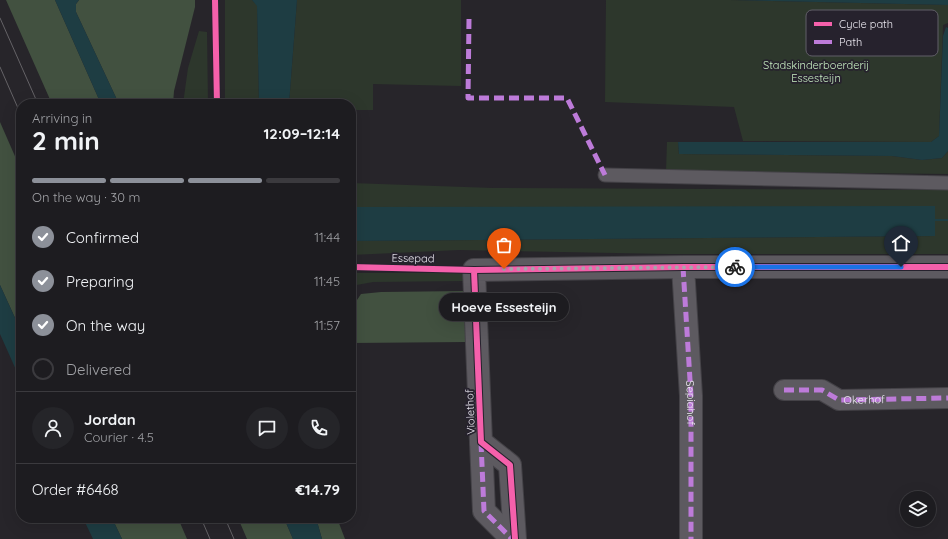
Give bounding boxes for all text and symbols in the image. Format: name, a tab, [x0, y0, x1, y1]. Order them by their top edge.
legend	[806, 10, 938, 56]
text: Cycle path	[839, 17, 893, 31]
text: Path	[839, 35, 862, 49]
park label: Stadskinderboerderij Essesteijn	[763, 58, 869, 85]
text: Arriving in	[32, 110, 92, 126]
text: 2 min	[32, 124, 100, 157]
text: 12:09–12:14	[264, 124, 340, 143]
text: On the way · 30 m	[32, 189, 140, 205]
icon: check	[32, 226, 54, 248]
pin	[884, 226, 918, 267]
text: Confirmed	[66, 228, 139, 247]
pin	[487, 228, 521, 269]
text: 11:44	[314, 229, 340, 245]
icon: home	[890, 232, 912, 254]
icon: bag	[493, 234, 515, 256]
courier	[715, 247, 755, 287]
street label: Essepad	[391, 251, 435, 265]
icon: bike	[724, 256, 746, 278]
icon: check	[32, 270, 54, 292]
text: Preparing	[66, 272, 134, 291]
text: 11:45	[314, 273, 340, 289]
callout: Hoeve Essesteijn	[439, 293, 569, 321]
text: Hoeve Essesteijn	[452, 299, 556, 315]
icon: check	[32, 314, 54, 336]
text: On the way	[66, 316, 145, 335]
text: 11:57	[314, 317, 340, 333]
text: Delivered	[66, 360, 131, 379]
street label: Sepiahof	[683, 380, 698, 425]
street label: Violethof	[462, 389, 478, 435]
street label: Okerhof	[843, 392, 885, 407]
button: person	[32, 407, 74, 449]
button: chat	[246, 407, 288, 449]
button: phone	[298, 407, 340, 449]
text: Jordan	[84, 410, 136, 429]
text: Courier · 4.5	[84, 429, 154, 445]
text: Order #6468	[32, 480, 119, 499]
text: €14.79	[295, 480, 340, 499]
map controls	[900, 491, 936, 527]
button: layers	[900, 491, 936, 527]

